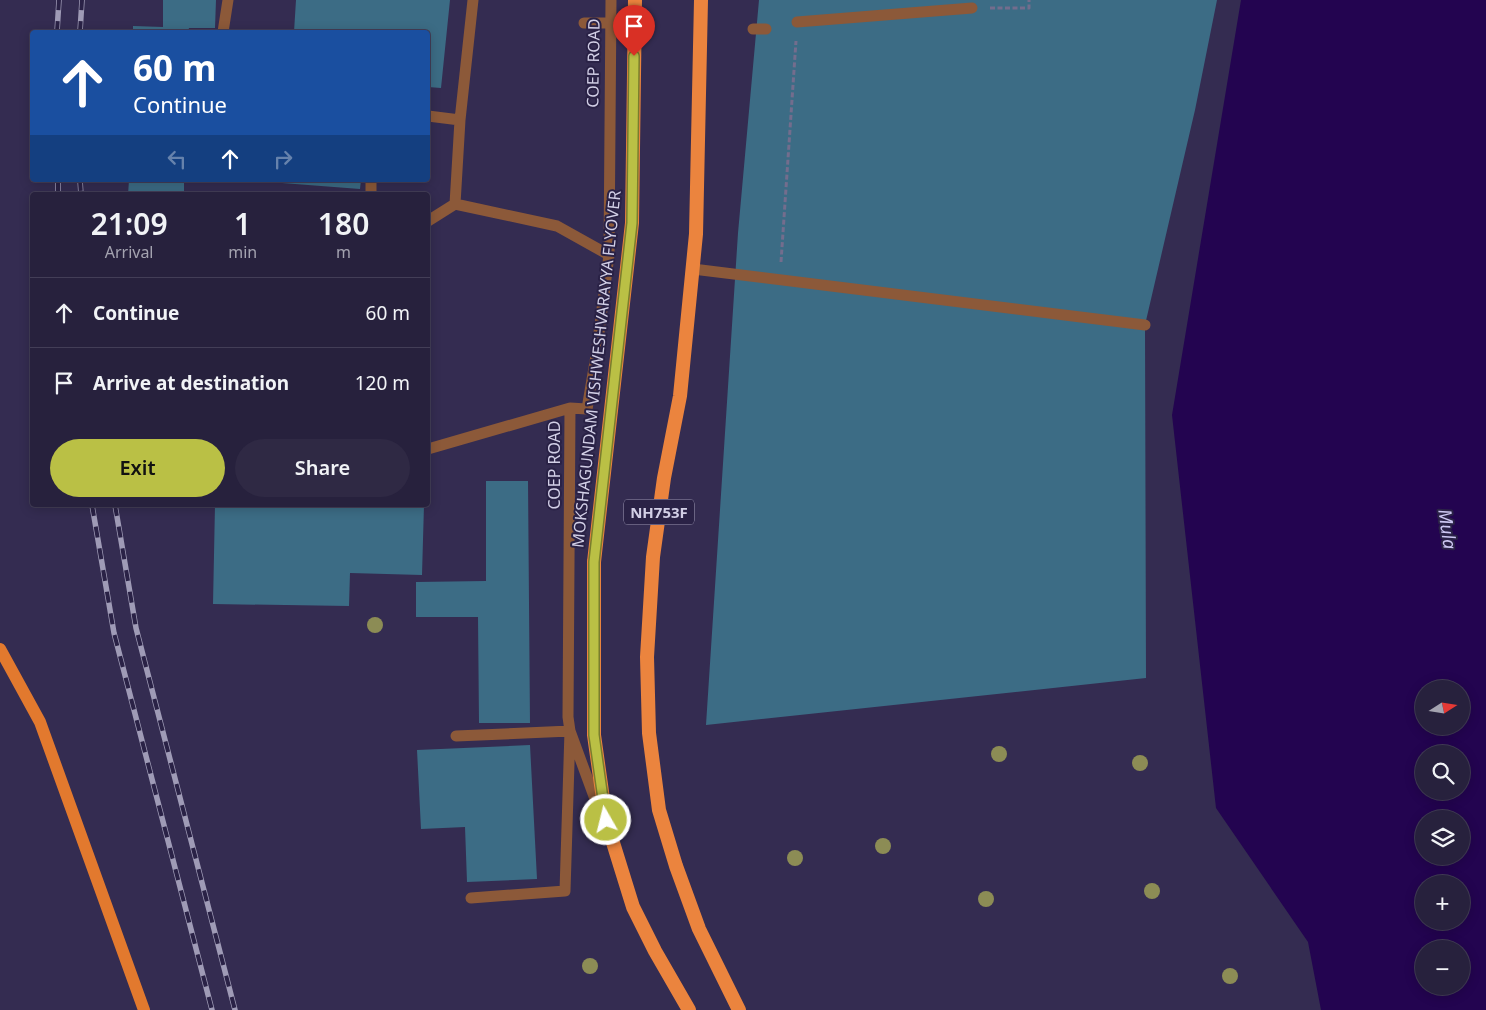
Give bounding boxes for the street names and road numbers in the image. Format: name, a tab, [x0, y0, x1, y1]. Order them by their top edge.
street label: COEP ROAD	[581, 18, 605, 108]
street label: MOKSHAGUNDAM VISHWESHVARAYYA FLYOVER	[566, 189, 626, 549]
street label: COEP ROAD	[543, 420, 565, 510]
road number: NH753F	[624, 500, 694, 524]

